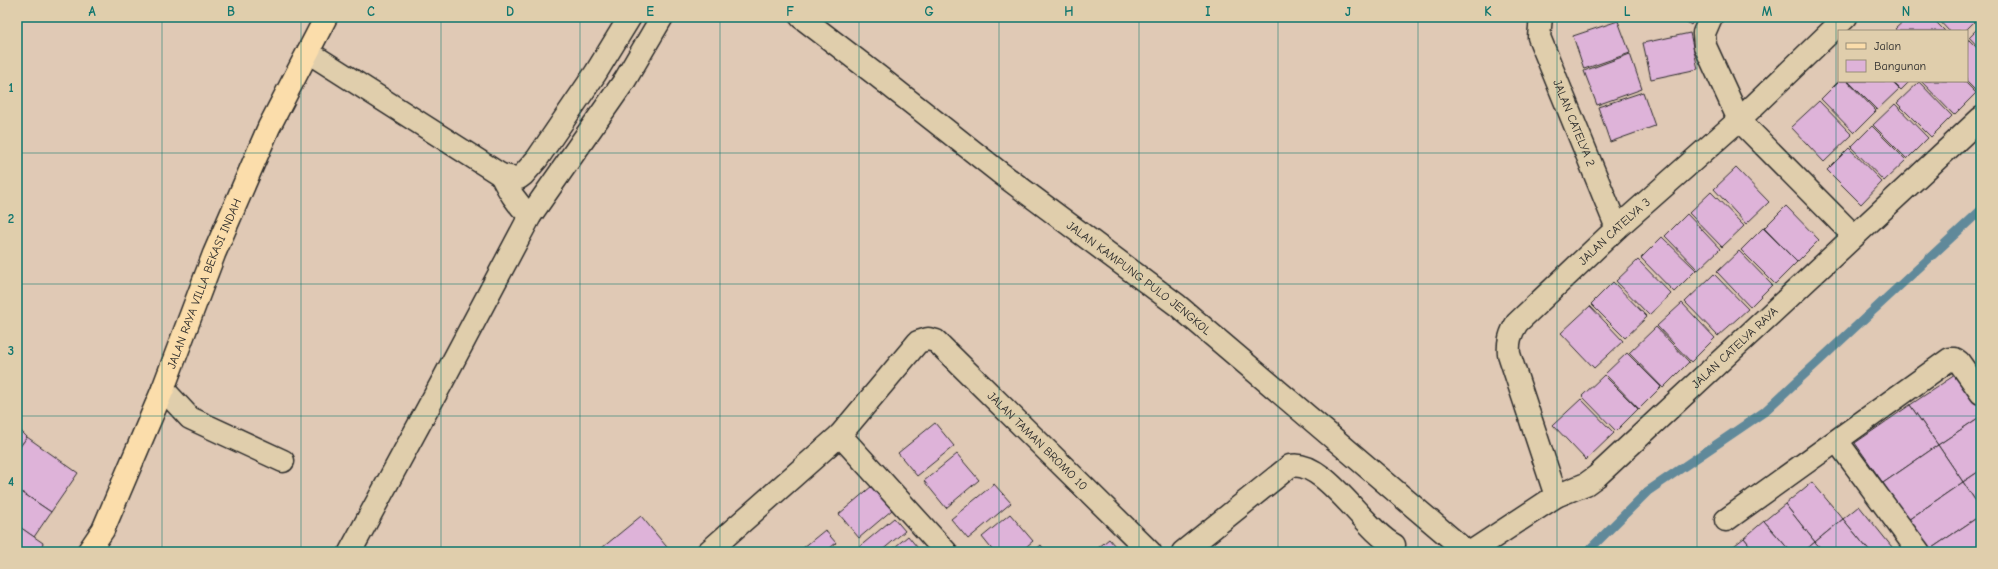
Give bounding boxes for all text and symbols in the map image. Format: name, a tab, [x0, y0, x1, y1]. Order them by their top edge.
text: A	[88, 4, 96, 19]
text: B	[227, 4, 235, 19]
text: C	[367, 4, 375, 19]
text: D	[506, 4, 514, 19]
text: E	[646, 4, 654, 19]
text: F	[786, 4, 794, 19]
text: G	[924, 4, 934, 19]
text: H	[1064, 4, 1074, 19]
text: I	[1205, 4, 1211, 19]
text: J	[1345, 4, 1351, 19]
text: K	[1484, 4, 1492, 19]
text: L	[1624, 4, 1631, 19]
text: M	[1762, 4, 1773, 19]
text: N	[1902, 4, 1910, 19]
legend	[1838, 30, 1968, 82]
text: Jalan	[1874, 39, 1901, 53]
text: Bangunan	[1874, 59, 1926, 73]
street label: JALAN CATELYA 2	[1550, 77, 1598, 169]
text: 1	[8, 80, 14, 95]
street label: JALAN CATELYA 3	[1576, 195, 1653, 268]
street label: JALAN RAYA VILLA BEKASI INDAH	[164, 196, 244, 371]
text: 2	[8, 211, 14, 226]
street label: JALAN KAMPUNG PULO JENGKOL	[1064, 218, 1214, 338]
street label: JALAN CATELYA RAYA	[1689, 304, 1781, 391]
text: 3	[8, 343, 14, 358]
street label: JALAN TAMAN BROMO 10	[985, 389, 1090, 493]
text: 4	[8, 474, 14, 489]

